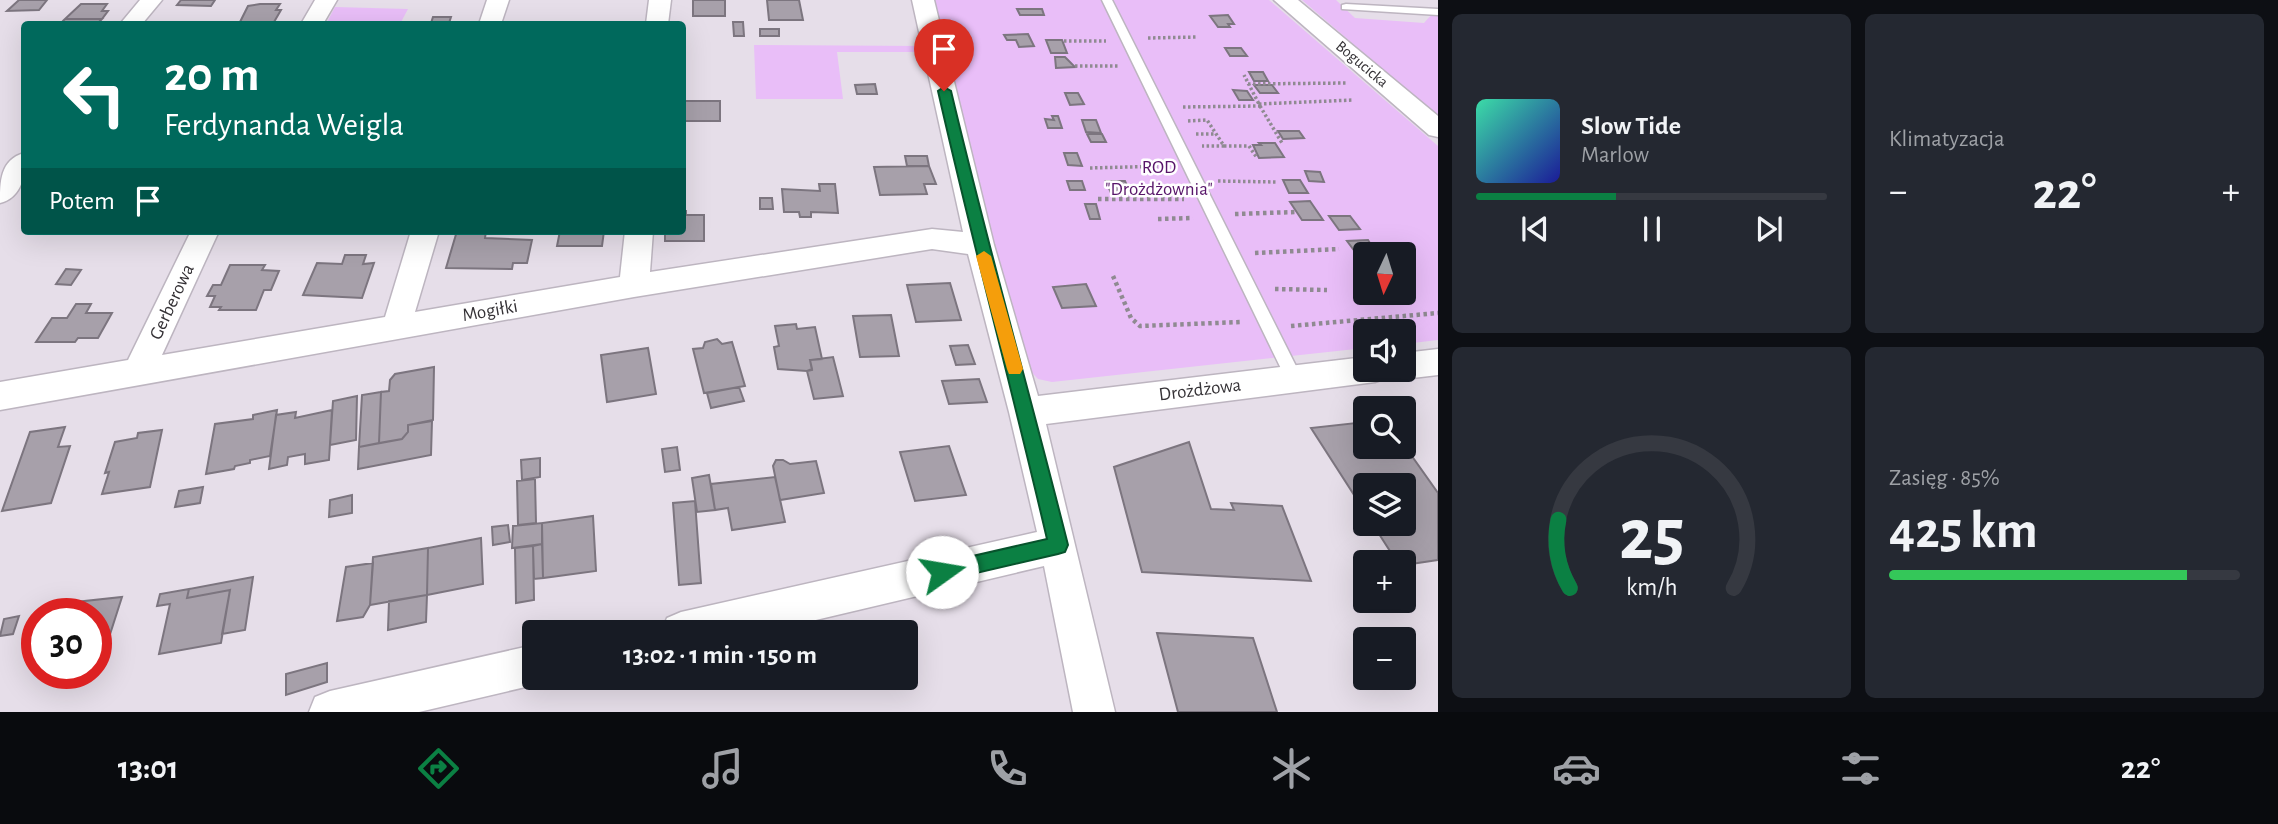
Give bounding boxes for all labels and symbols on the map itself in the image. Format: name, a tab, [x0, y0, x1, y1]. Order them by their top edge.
pin	[914, 19, 974, 91]
street label: Bogucicka	[1333, 38, 1391, 90]
park label: ROD "Drożdżownia"	[1105, 158, 1213, 199]
north arrow	[1353, 242, 1416, 304]
street label: Gerberowa	[146, 261, 198, 343]
street label: Mogiłki	[461, 297, 519, 325]
street label: Drożdżowa	[1158, 376, 1242, 404]
position arrow	[905, 535, 979, 609]
speed limit sign: 30	[21, 598, 112, 689]

